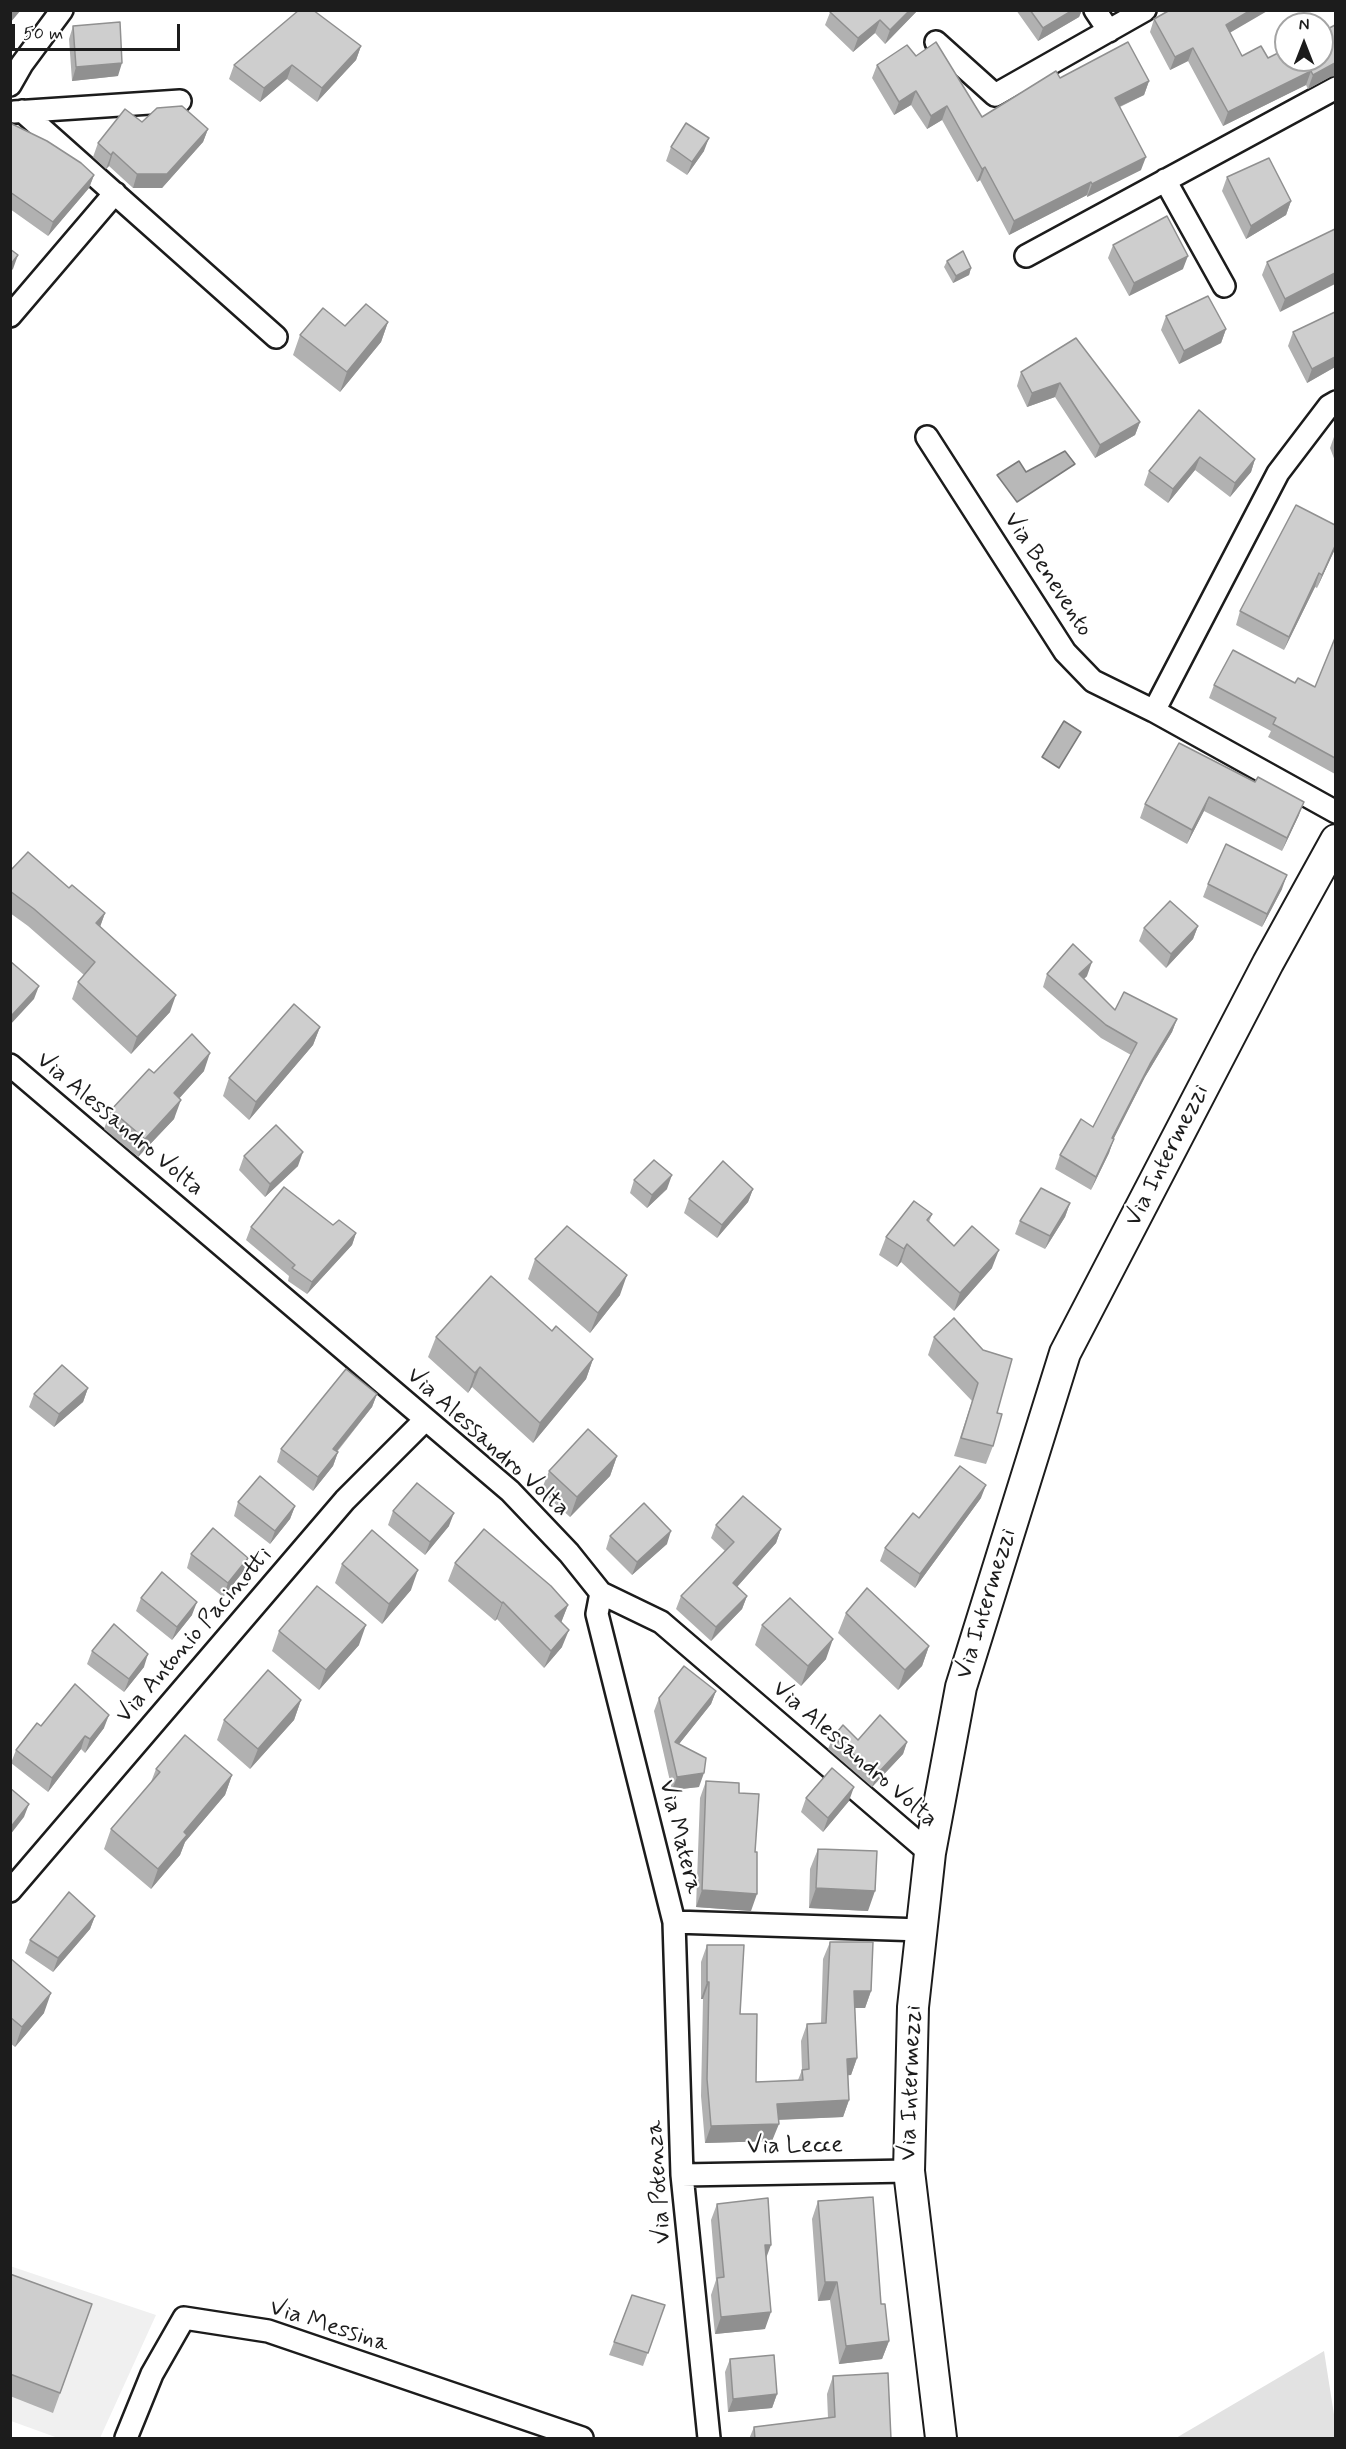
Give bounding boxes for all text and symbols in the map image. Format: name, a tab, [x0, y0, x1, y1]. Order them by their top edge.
scale bar	[15, 12, 183, 50]
north arrow	[1274, 12, 1334, 72]
text: N	[1299, 15, 1309, 36]
text: 50 m	[23, 22, 63, 46]
street label: Via Benevento	[996, 507, 1098, 643]
street label: Via Alessandro Volta	[29, 1047, 209, 1203]
street label: Via Intermezzi	[1120, 1080, 1216, 1232]
street label: Via Alessandro Volta	[399, 1362, 575, 1524]
street label: Via Intermezzi	[950, 1525, 1024, 1683]
street label: Via Antonio Pacinotti	[111, 1542, 279, 1730]
street label: Via Alessandro Volta	[765, 1675, 943, 1835]
street label: Via Matera	[651, 1777, 707, 1897]
street label: Via Intermezzi	[895, 2005, 929, 2161]
street label: Via Potenza	[641, 2119, 679, 2245]
street label: Via Lecce	[747, 2132, 843, 2162]
street label: Via Messina	[265, 2294, 393, 2360]

